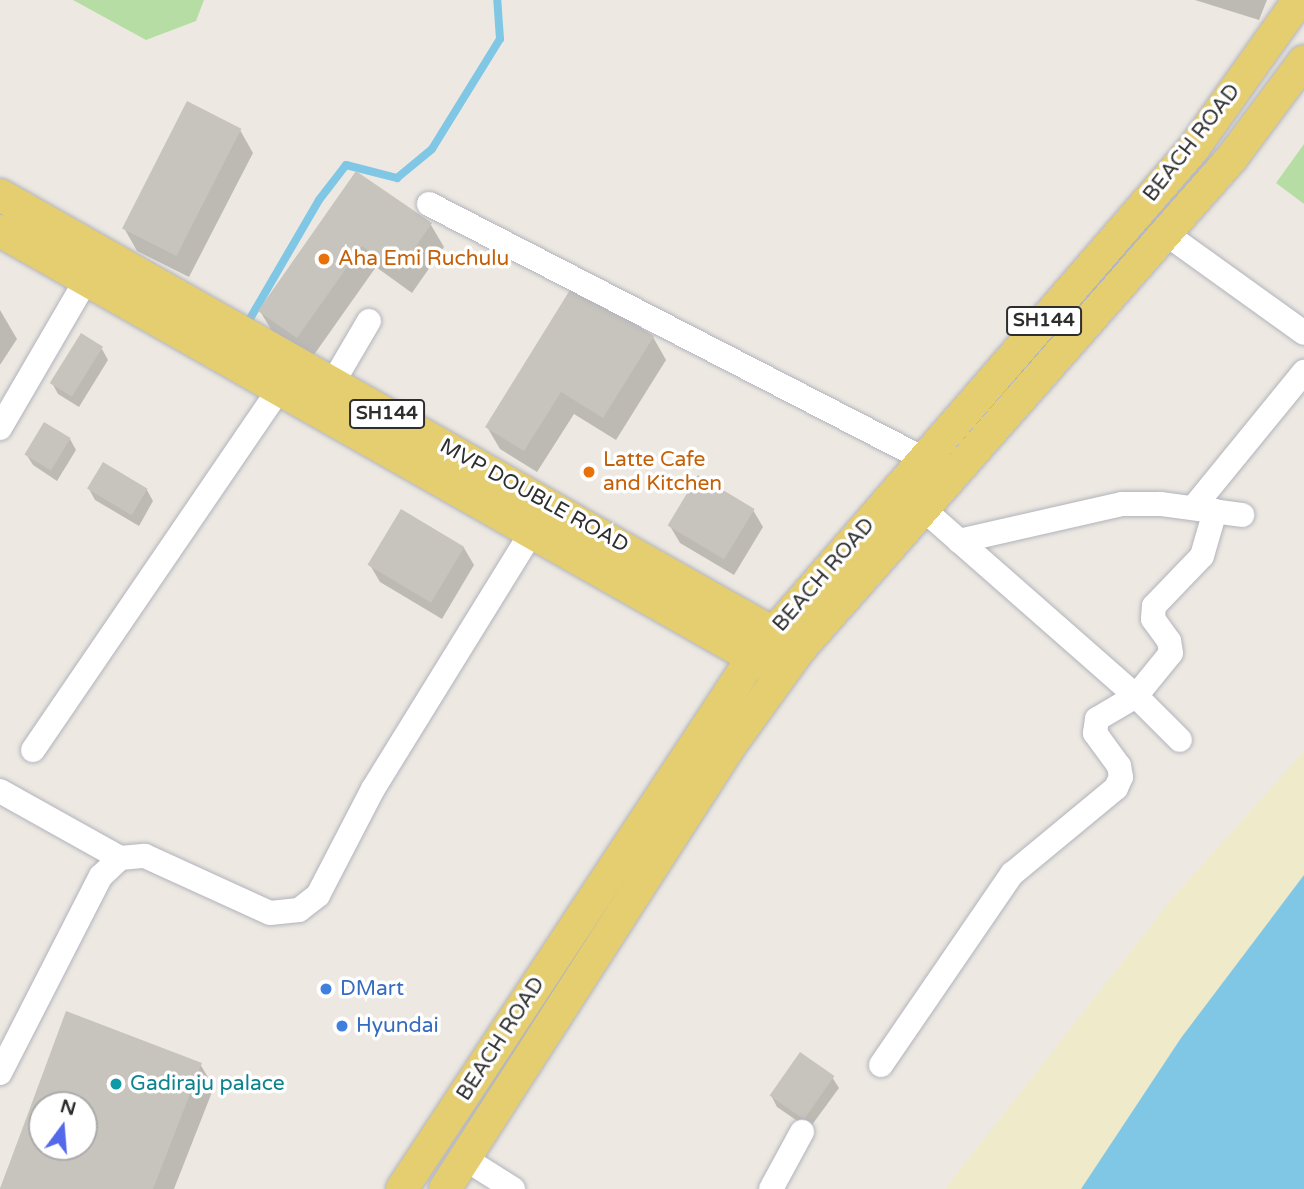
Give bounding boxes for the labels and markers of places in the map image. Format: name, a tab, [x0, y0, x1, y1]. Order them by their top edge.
place label: Aha Emi Ruchulu	[338, 246, 509, 272]
marker: Aha Emi Ruchulu	[316, 251, 332, 267]
place label: Latte Cafe and Kitchen	[603, 447, 722, 497]
marker: Latte Cafe and Kitchen	[581, 464, 597, 480]
place label: DMart	[340, 976, 404, 1002]
marker: DMart	[318, 981, 334, 997]
place label: Hyundai	[356, 1013, 439, 1039]
marker: Hyundai	[334, 1018, 350, 1034]
place label: Gadiraju palace	[130, 1071, 285, 1097]
marker: Gadiraju palace	[108, 1076, 124, 1092]

